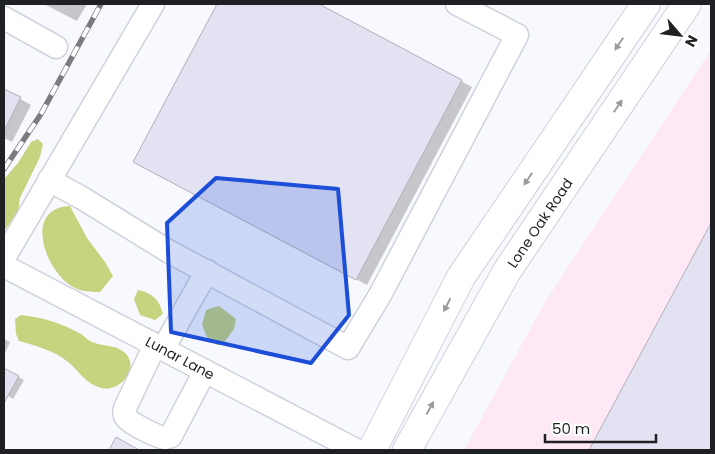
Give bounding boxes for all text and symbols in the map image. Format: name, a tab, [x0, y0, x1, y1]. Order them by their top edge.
north arrow	[655, 10, 705, 60]
text: N	[680, 32, 703, 50]
one-way arrow	[614, 37, 623, 51]
one-way arrow	[613, 100, 623, 113]
one-way arrow	[523, 172, 533, 186]
street label: Lone Oak Road	[503, 174, 577, 272]
one-way arrow	[443, 297, 451, 312]
street label: Lunar Lane	[142, 331, 218, 385]
one-way arrow	[426, 401, 435, 414]
scale bar	[545, 412, 656, 444]
text: 50 m	[552, 418, 590, 439]

